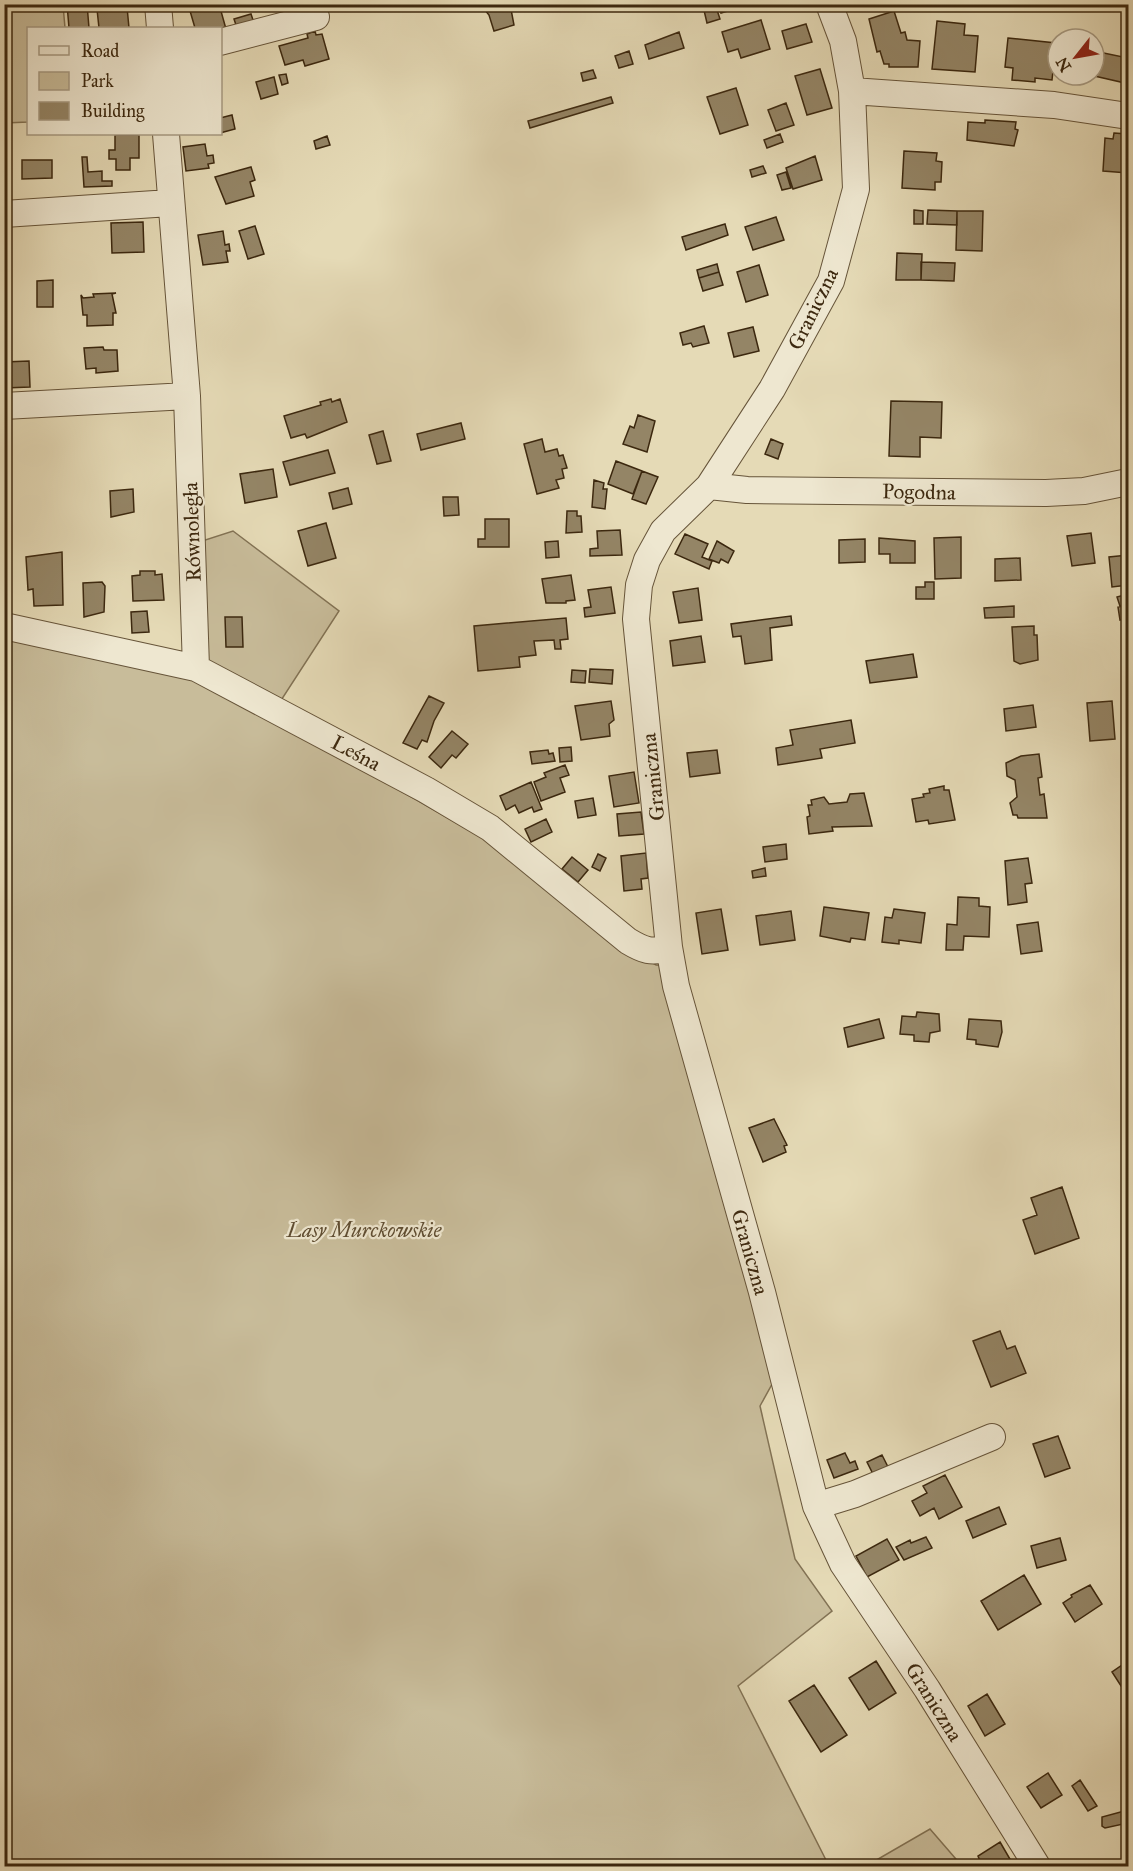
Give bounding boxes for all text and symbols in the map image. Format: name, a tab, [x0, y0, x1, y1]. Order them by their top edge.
legend	[27, 27, 222, 135]
north arrow	[1046, 27, 1106, 87]
text: Road	[81, 40, 119, 62]
text: N	[1052, 53, 1075, 75]
text: Park	[81, 70, 114, 92]
text: Building	[81, 100, 145, 123]
street label: Graniczna	[782, 264, 844, 354]
street label: Pogodna	[882, 478, 956, 506]
street label: Równoległa	[177, 482, 207, 582]
street label: Leśna	[327, 729, 385, 777]
street label: Graniczna	[635, 732, 671, 822]
street label: Graniczna	[725, 1206, 775, 1298]
park label: Lasy Murckowskie	[286, 1217, 442, 1243]
street label: Graniczna	[900, 1658, 968, 1746]

